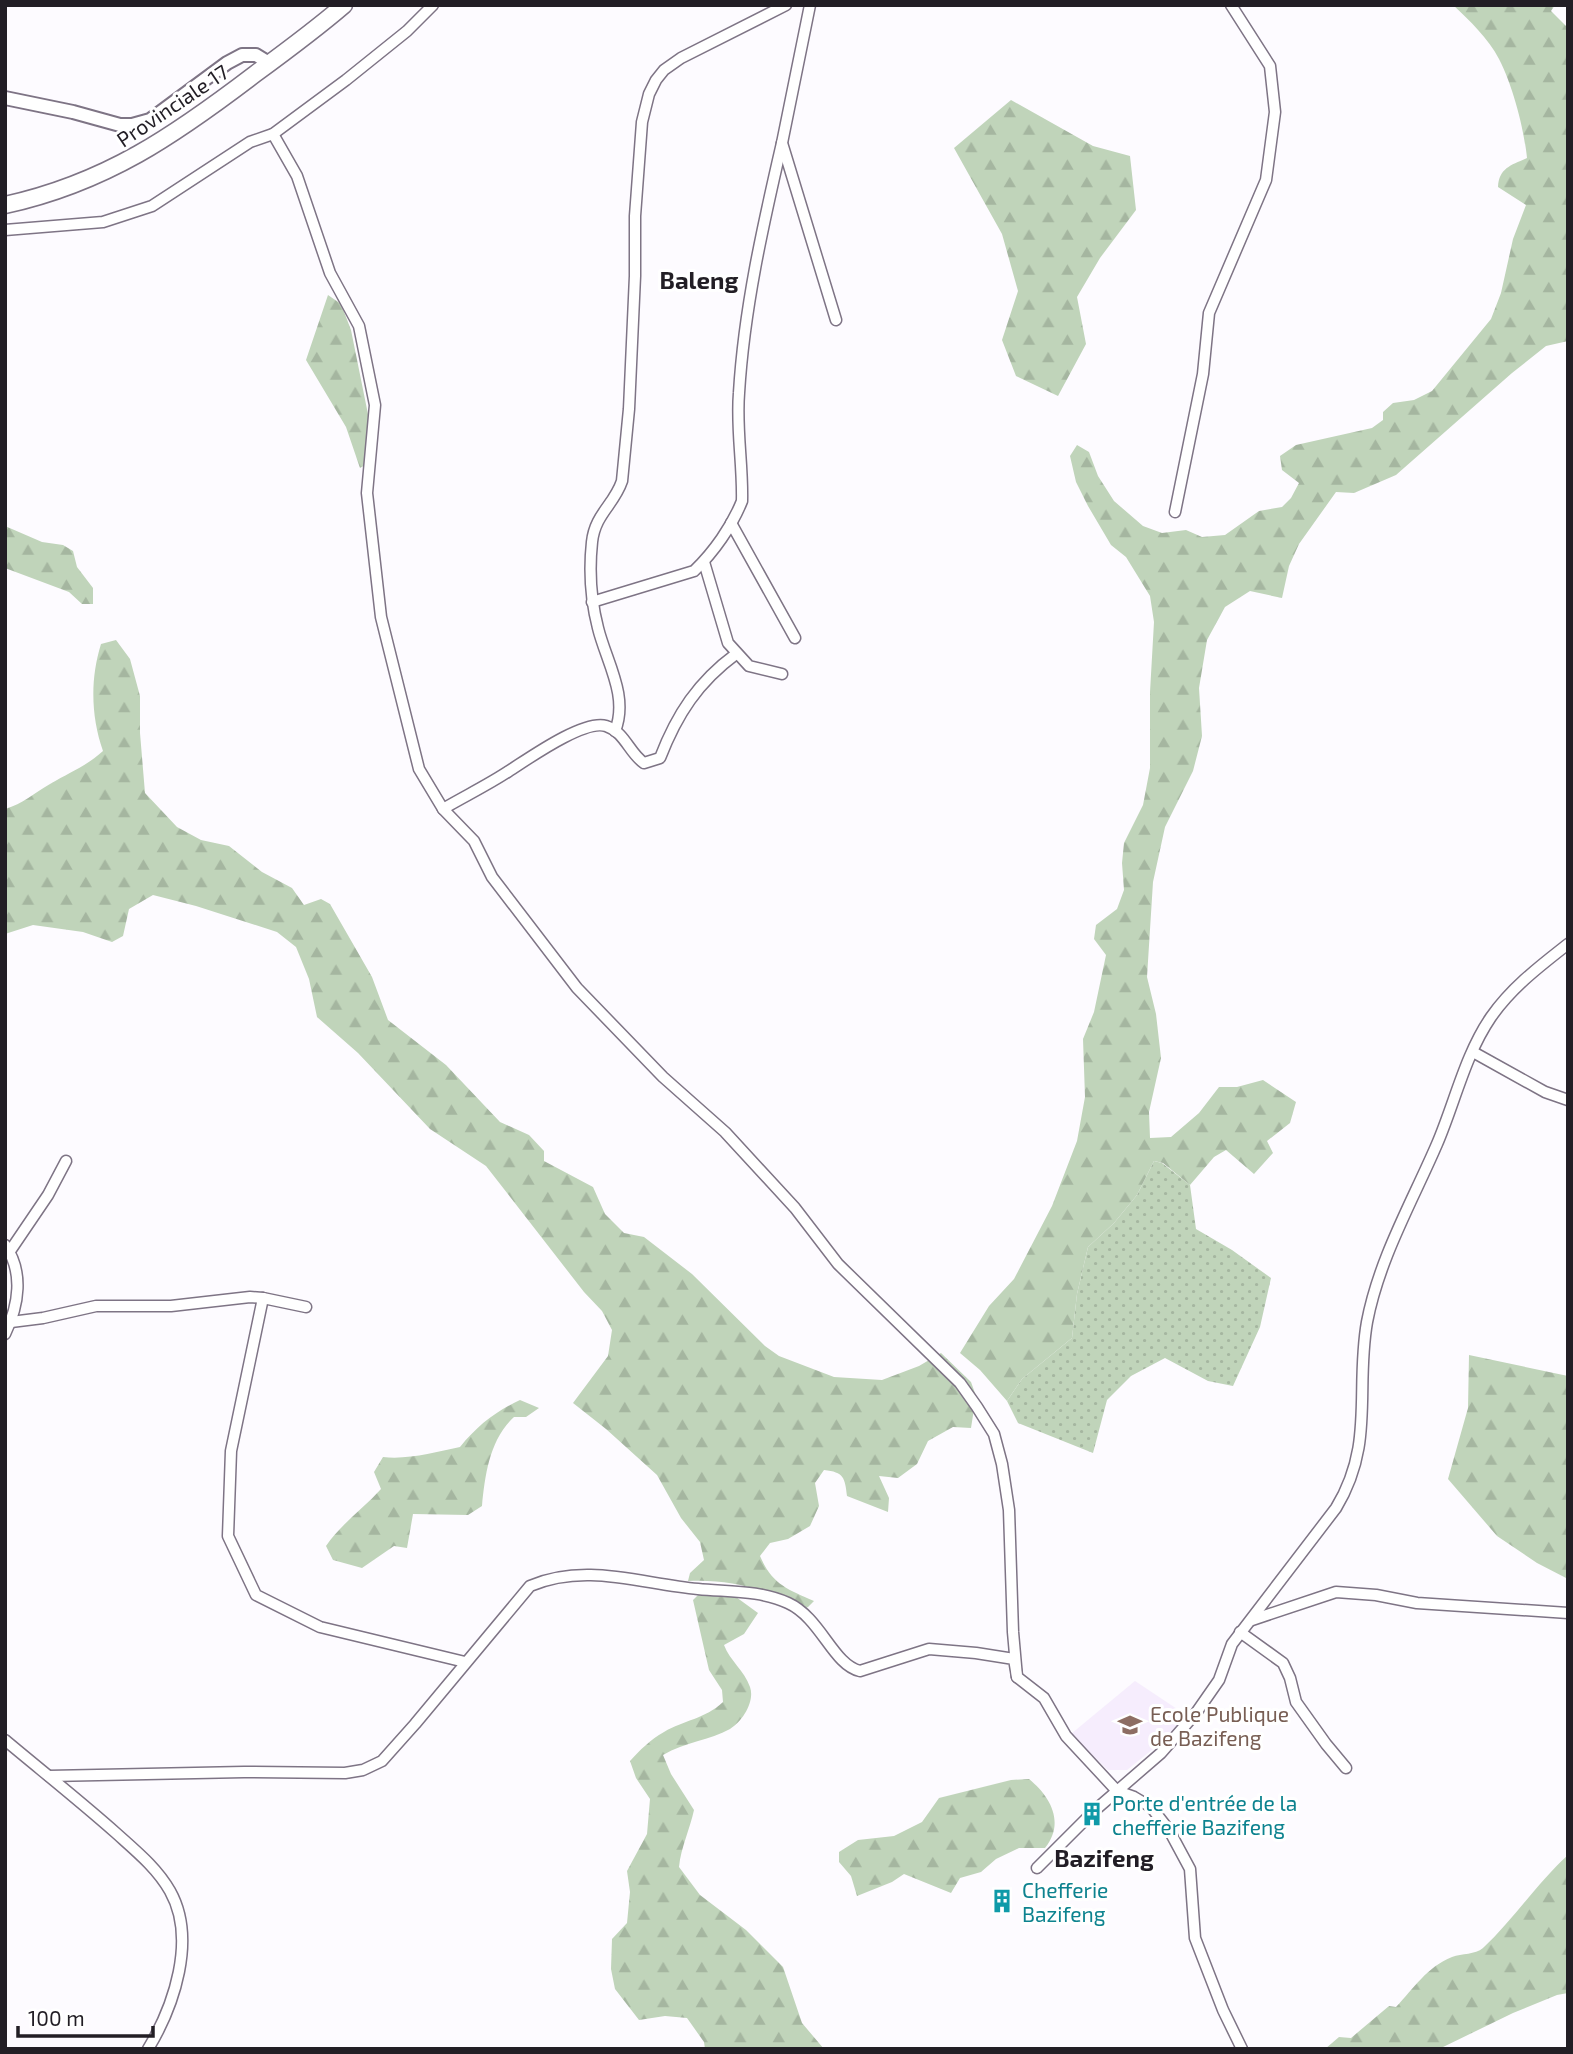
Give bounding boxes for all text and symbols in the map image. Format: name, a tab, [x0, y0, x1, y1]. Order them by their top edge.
street label: Provinciale 17	[111, 58, 233, 151]
district label: Baleng	[660, 265, 738, 294]
place label: Ecole Publique de Bazifeng	[1150, 1701, 1289, 1750]
school or university icon: Ecole Publique de Bazifeng	[1116, 1711, 1144, 1739]
place label: Porte d'entrée de la chefferie Bazifeng	[1112, 1790, 1297, 1839]
building icon: Porte d'entrée de la chefferie Bazifeng	[1078, 1800, 1106, 1828]
district label: Bazifeng	[1054, 1843, 1154, 1872]
place label: Chefferie Bazifeng	[1022, 1877, 1108, 1926]
building icon: Chefferie Bazifeng	[988, 1887, 1016, 1915]
scale bar	[18, 1994, 152, 2038]
text: 100 m	[28, 2005, 85, 2030]

